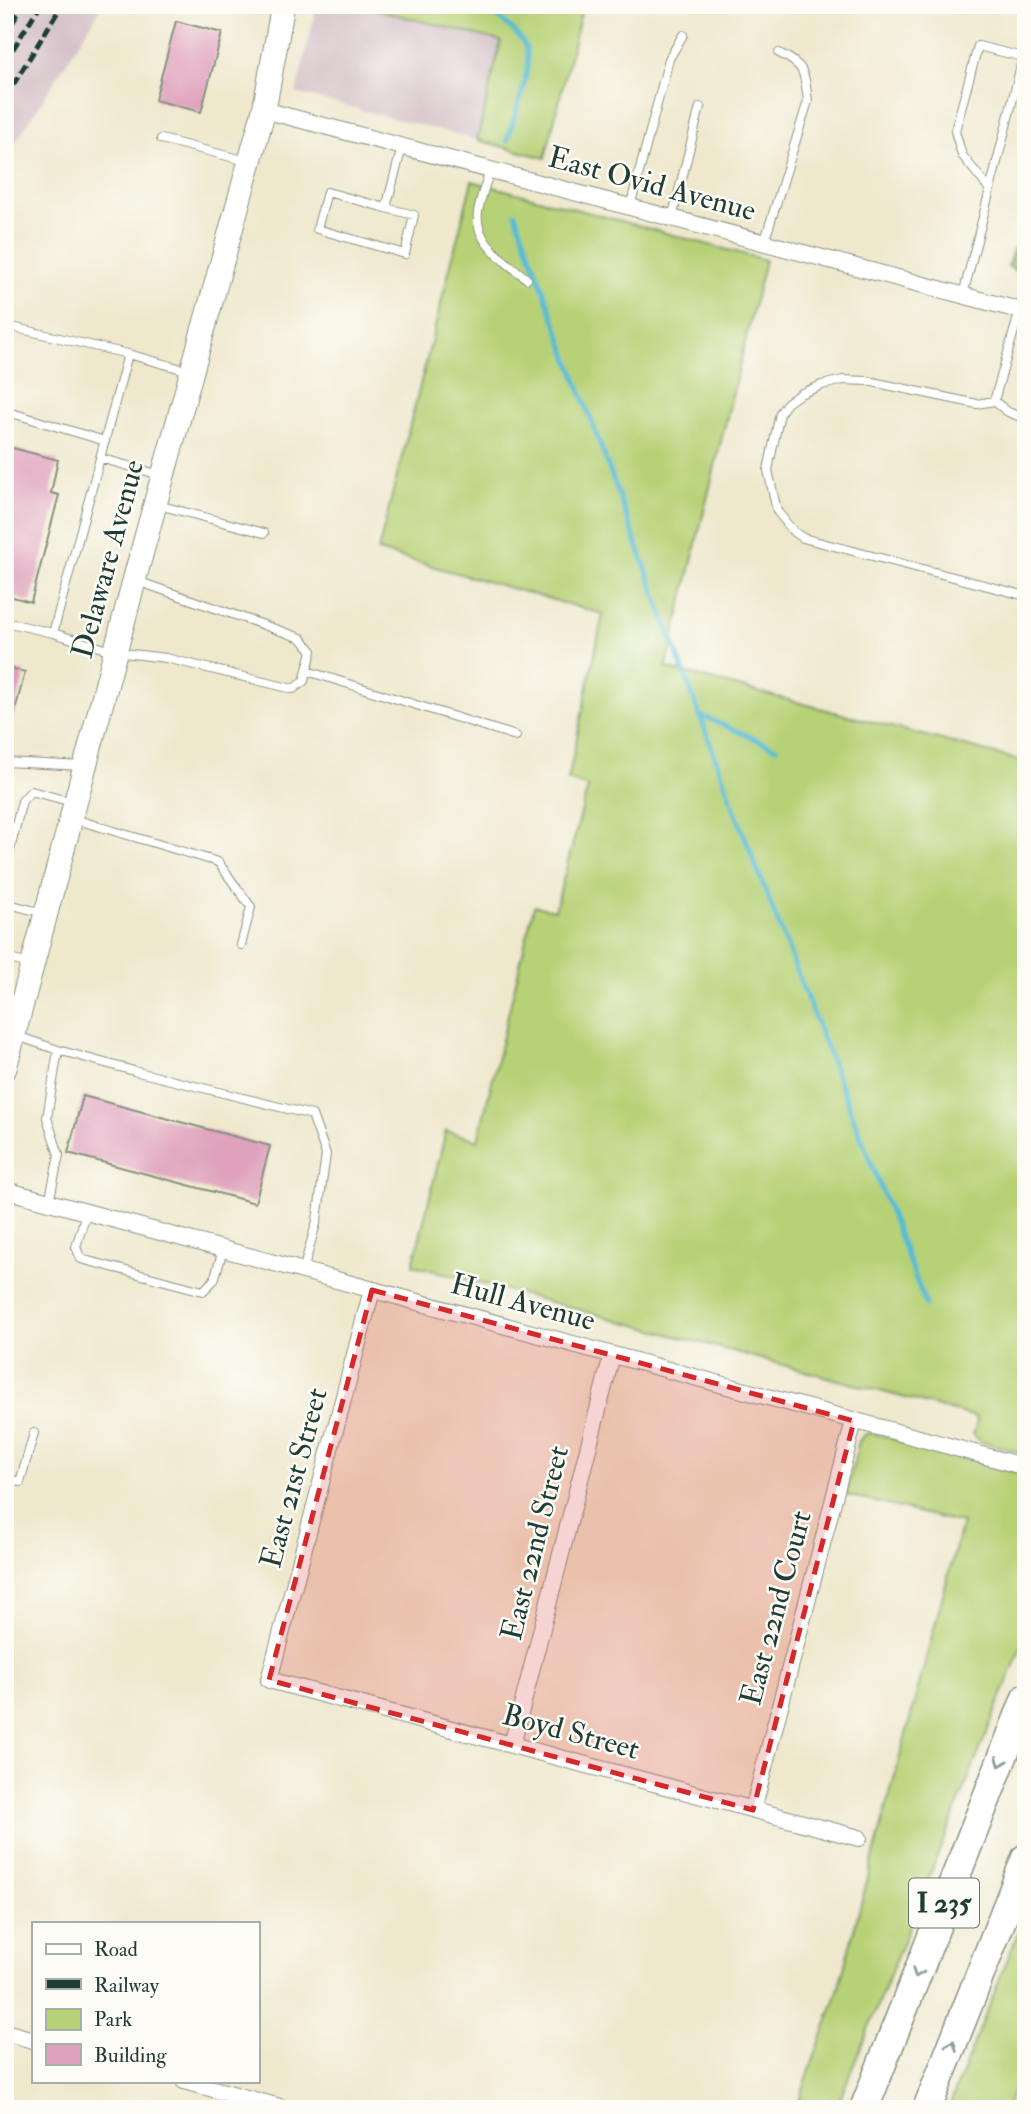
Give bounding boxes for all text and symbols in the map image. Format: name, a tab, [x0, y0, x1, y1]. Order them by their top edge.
street label: East Ovid Avenue	[544, 139, 760, 229]
street label: Delaware Avenue	[64, 456, 152, 662]
street label: Hull Avenue	[447, 1265, 599, 1339]
street label: East 21st Street	[252, 1384, 336, 1572]
street label: East 22nd Street	[493, 1442, 577, 1644]
street label: East 22nd Court	[732, 1506, 820, 1709]
street label: Boyd Street	[498, 1696, 644, 1768]
one-way arrow	[995, 1755, 1009, 1767]
road number: I 235	[909, 1878, 979, 1927]
legend	[32, 1922, 259, 2082]
text: Road	[94, 1936, 139, 1963]
one-way arrow	[911, 1967, 925, 1979]
text: Railway	[94, 1972, 160, 1999]
text: Park	[94, 2006, 132, 2033]
one-way arrow	[943, 2040, 957, 2052]
text: Building	[94, 2042, 167, 2069]

